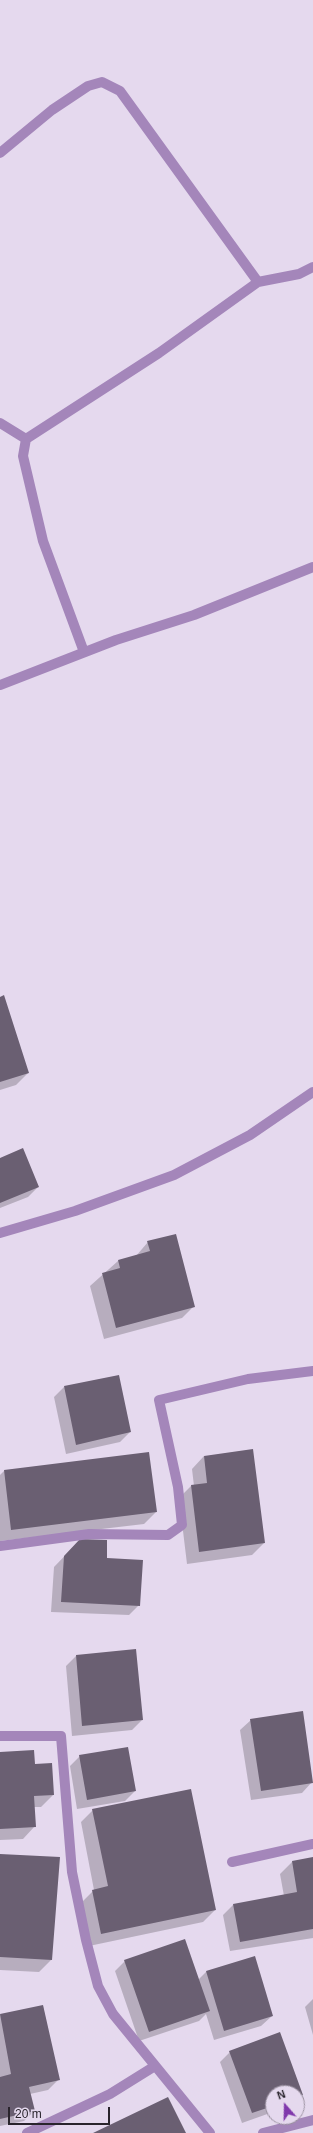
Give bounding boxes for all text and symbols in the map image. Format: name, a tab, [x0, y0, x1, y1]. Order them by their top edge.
north arrow	[265, 2085, 305, 2125]
text: N	[275, 2088, 287, 2102]
scale bar	[10, 2099, 112, 2125]
text: 20 m	[15, 2107, 42, 2121]

